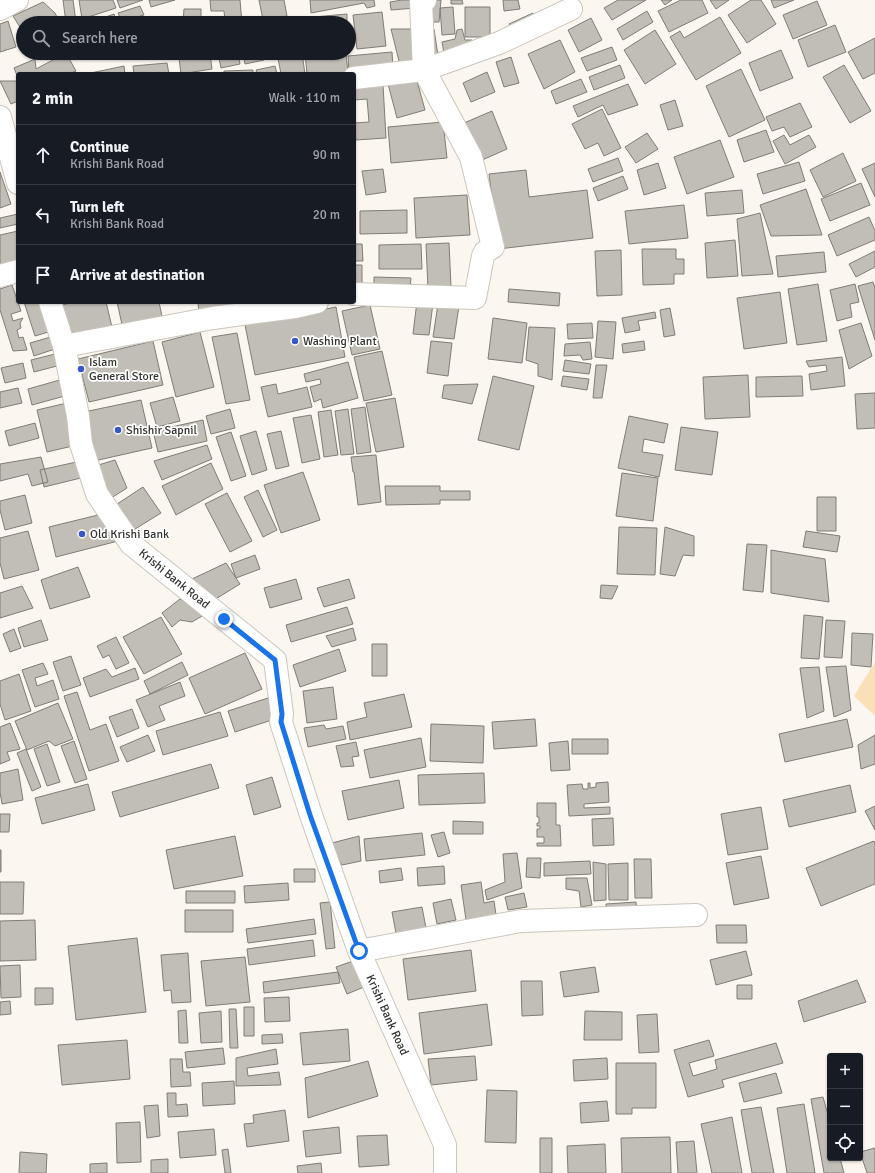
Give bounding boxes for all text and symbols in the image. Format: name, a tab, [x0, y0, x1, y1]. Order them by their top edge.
search box	[16, 16, 356, 60]
icon: search	[30, 27, 52, 49]
text: Search here	[62, 29, 138, 47]
text: 2 min	[32, 88, 73, 109]
text: Walk · 110 m	[269, 90, 340, 106]
text: Continue	[70, 138, 129, 156]
icon: ahead	[32, 144, 54, 166]
text: 90 m	[313, 147, 340, 163]
text: Krishi Bank Road	[70, 156, 164, 172]
text: Turn left	[70, 198, 124, 216]
icon: left	[32, 204, 54, 226]
text: 20 m	[313, 207, 340, 223]
text: Krishi Bank Road	[70, 216, 164, 232]
icon: arrive	[32, 264, 54, 286]
text: Arrive at destination	[70, 266, 205, 284]
place label: Washing Plant	[303, 334, 377, 349]
marker: Washing Plant	[290, 336, 300, 346]
place label: Islam General Store	[89, 355, 159, 384]
marker: Islam General Store	[76, 364, 86, 374]
place label: Shishir Sapnil	[126, 423, 197, 438]
marker: Shishir Sapnil	[113, 425, 123, 435]
place label: Old Krishi Bank	[90, 527, 169, 542]
marker: Old Krishi Bank	[77, 529, 87, 539]
street label: Krishi Bank Road	[135, 546, 213, 612]
route end	[215, 610, 233, 628]
route start	[350, 942, 368, 960]
street label: Krishi Bank Road	[362, 972, 412, 1058]
map controls	[827, 1053, 863, 1161]
button: +	[827, 1053, 863, 1089]
button: −	[827, 1089, 863, 1125]
button: locate	[827, 1125, 863, 1161]

